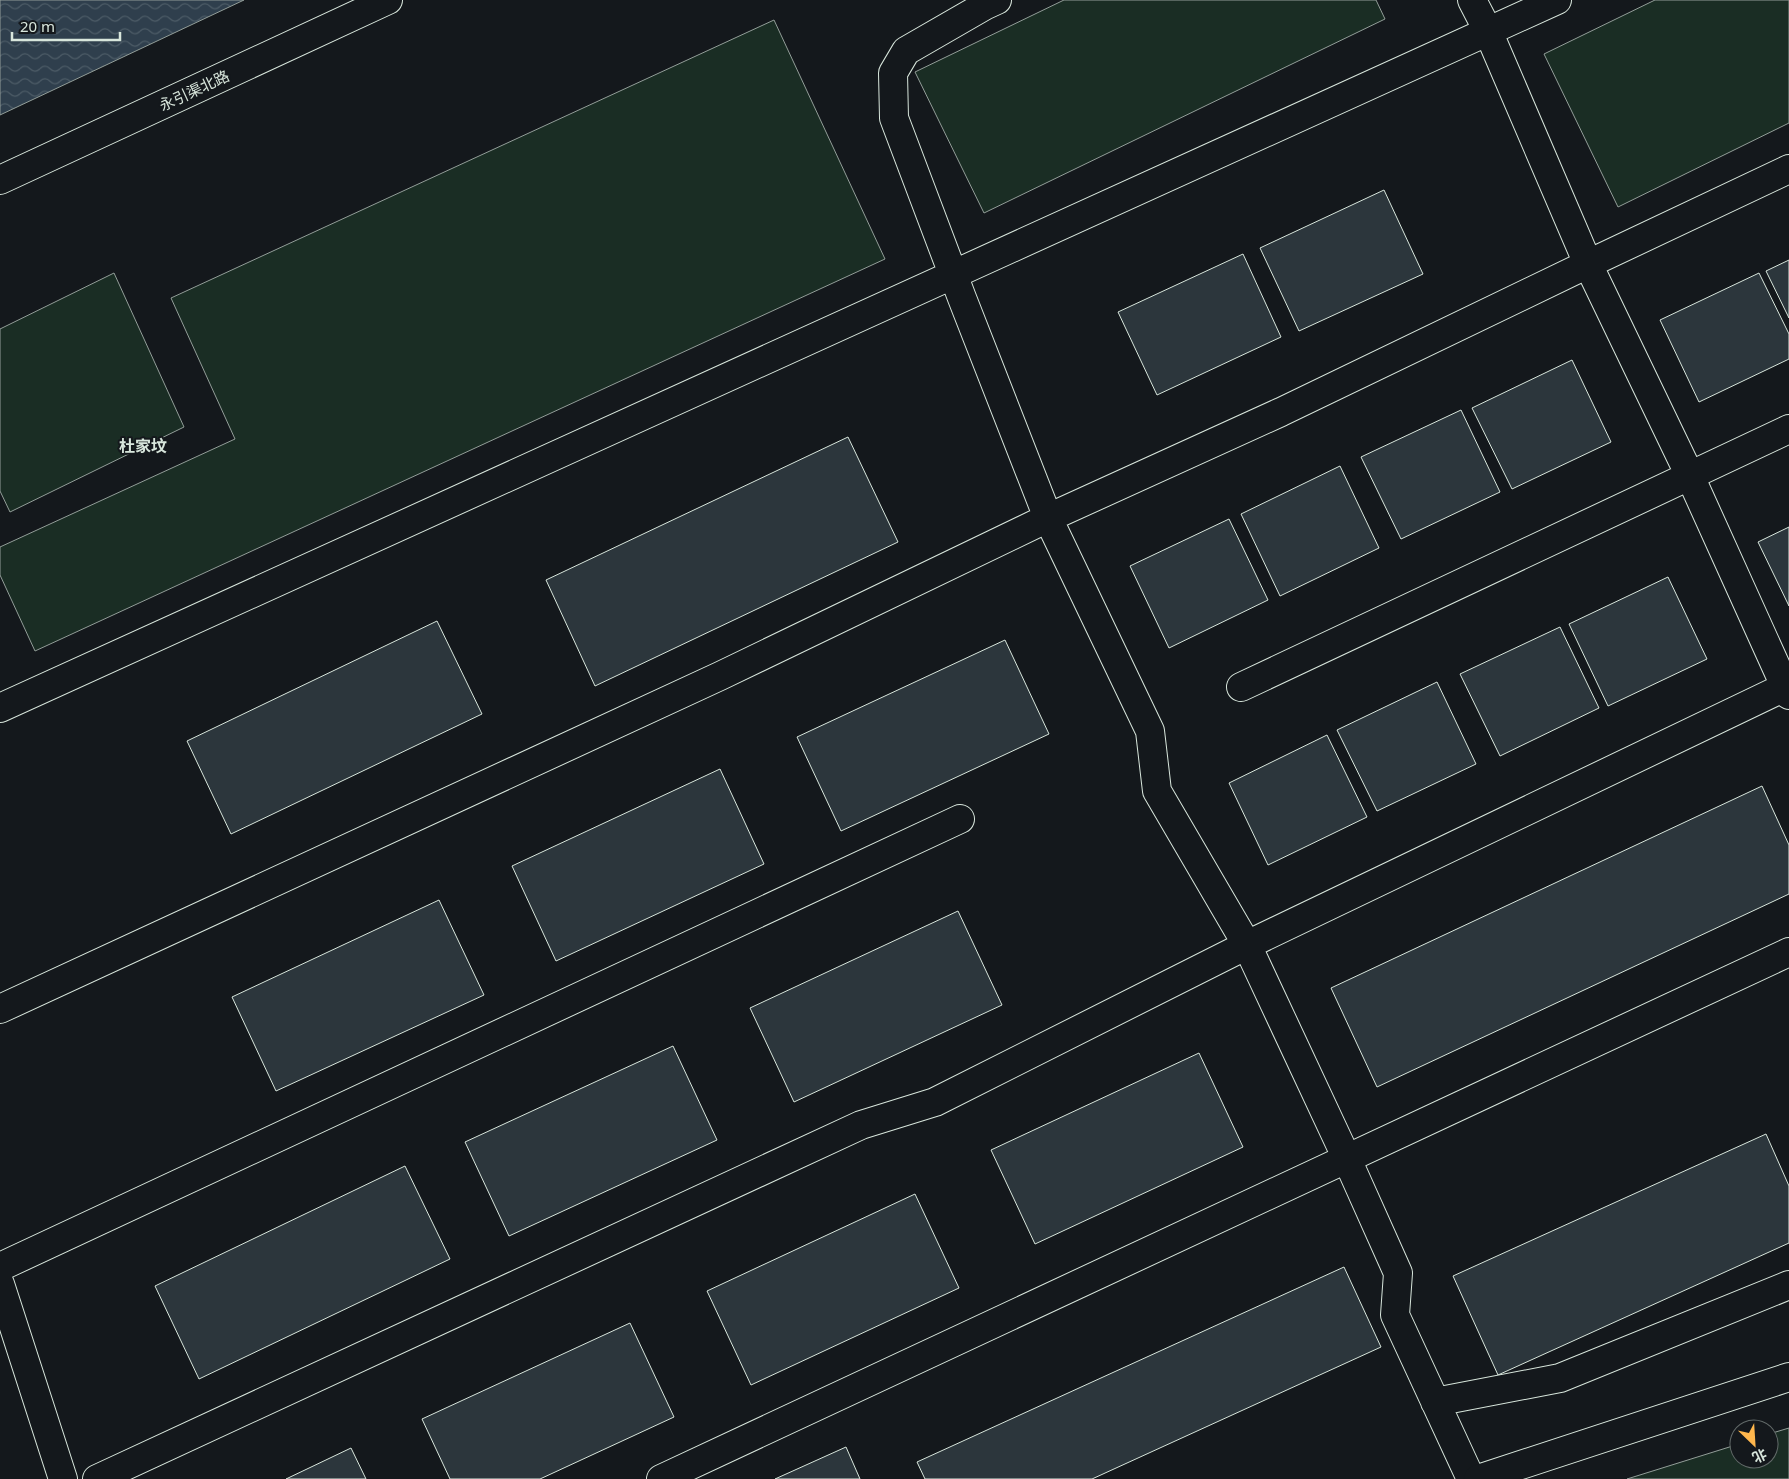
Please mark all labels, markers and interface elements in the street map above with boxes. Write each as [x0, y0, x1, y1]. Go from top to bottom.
scale bar [12, 10, 120, 42]
text: 20 m [20, 16, 55, 36]
street label: 永引渠北路 [156, 65, 232, 115]
district label: 杜家坟 [119, 435, 167, 457]
north arrow [1729, 1419, 1779, 1469]
text: 北 [1749, 1445, 1770, 1468]

